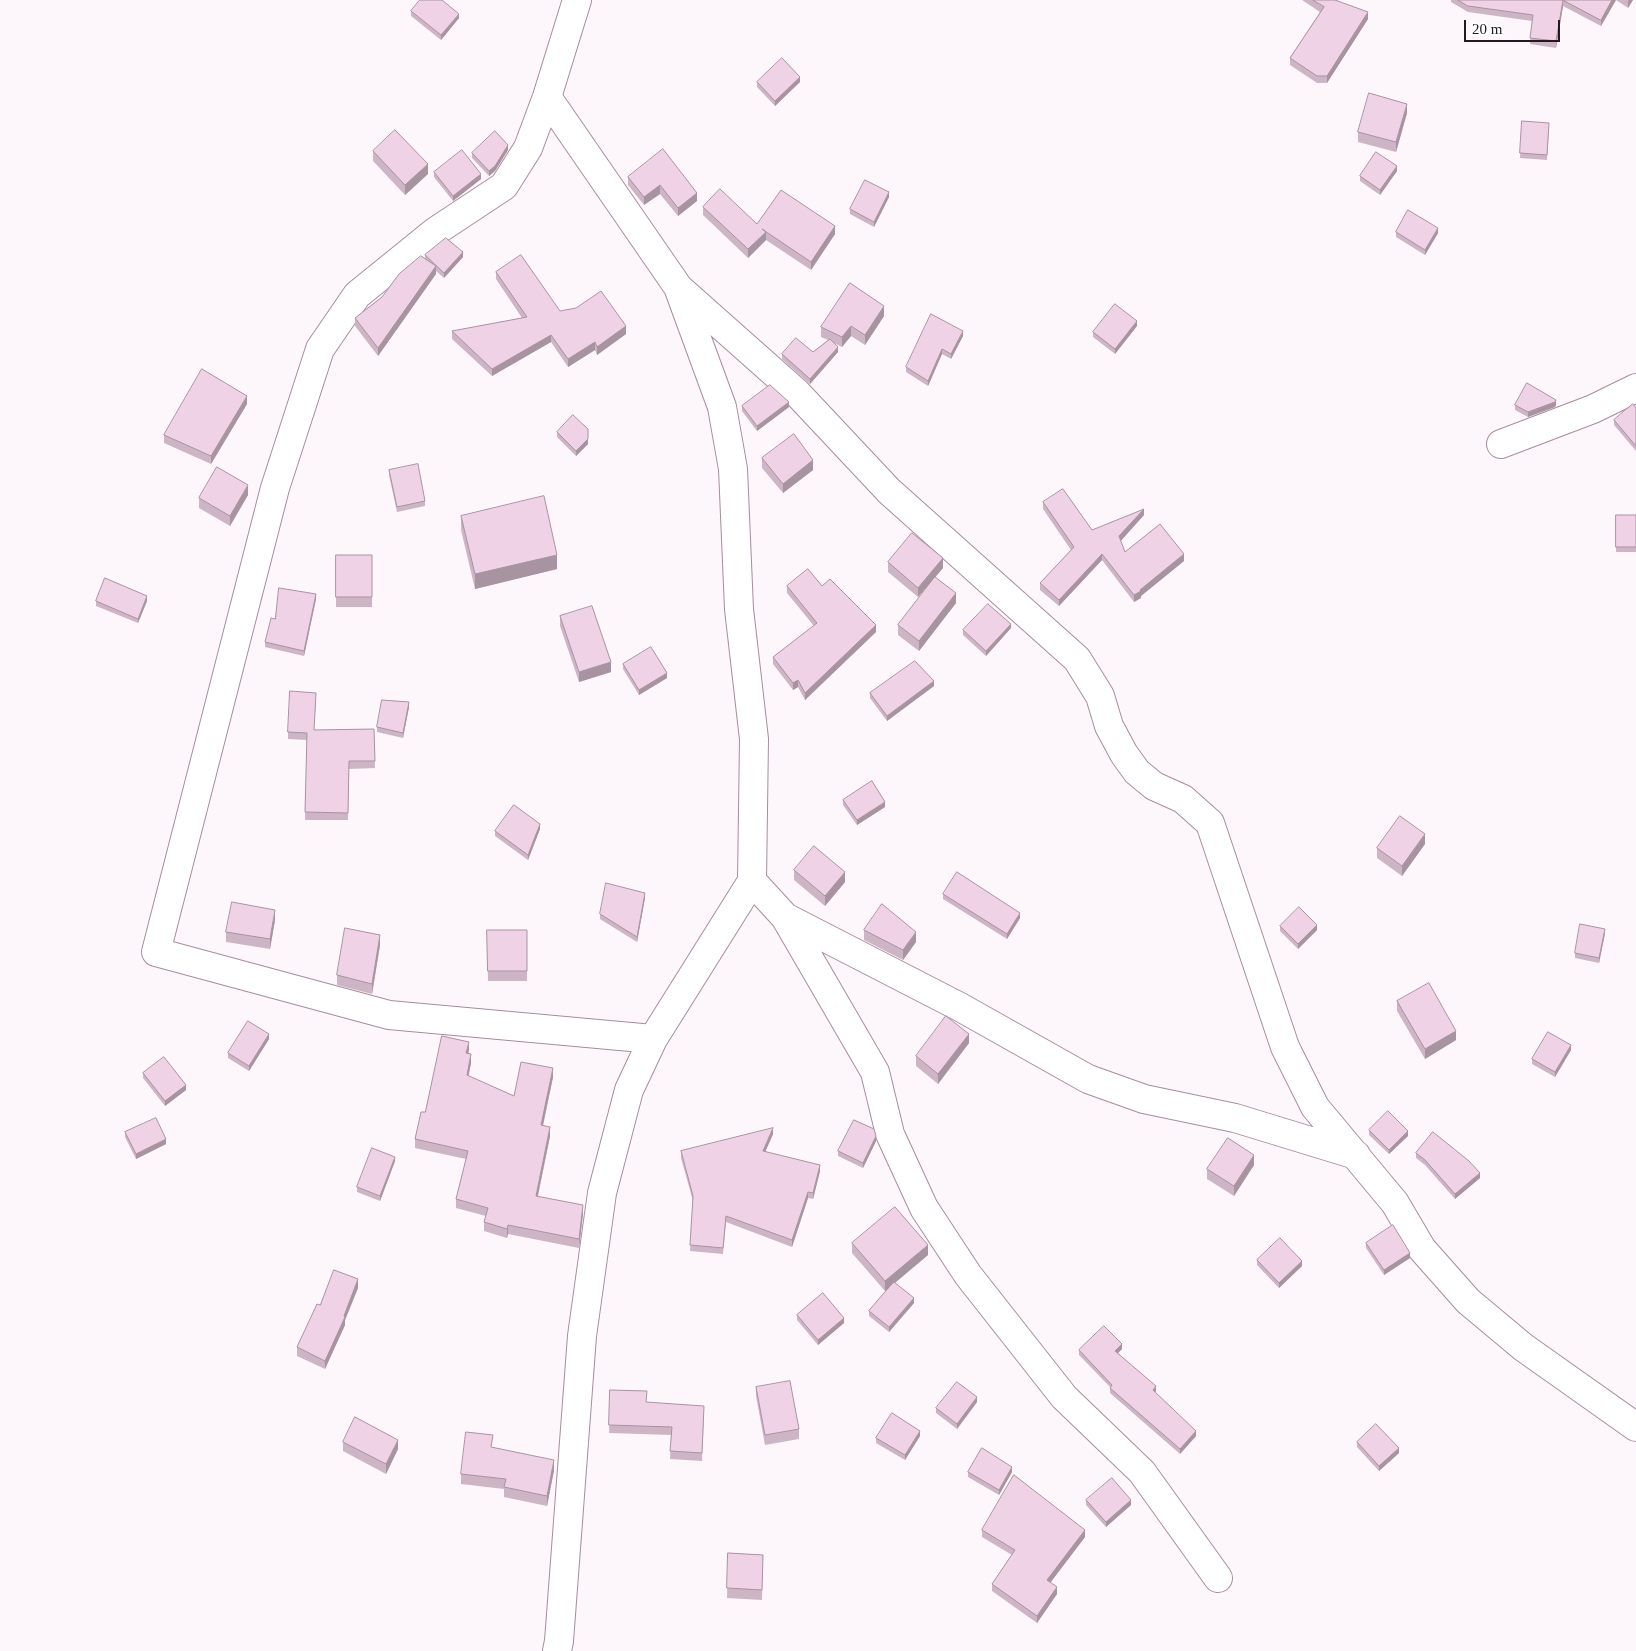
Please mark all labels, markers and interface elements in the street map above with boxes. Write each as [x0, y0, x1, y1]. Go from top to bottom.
scale bar [1466, 10, 1562, 42]
text: 20 m [1472, 21, 1502, 37]

